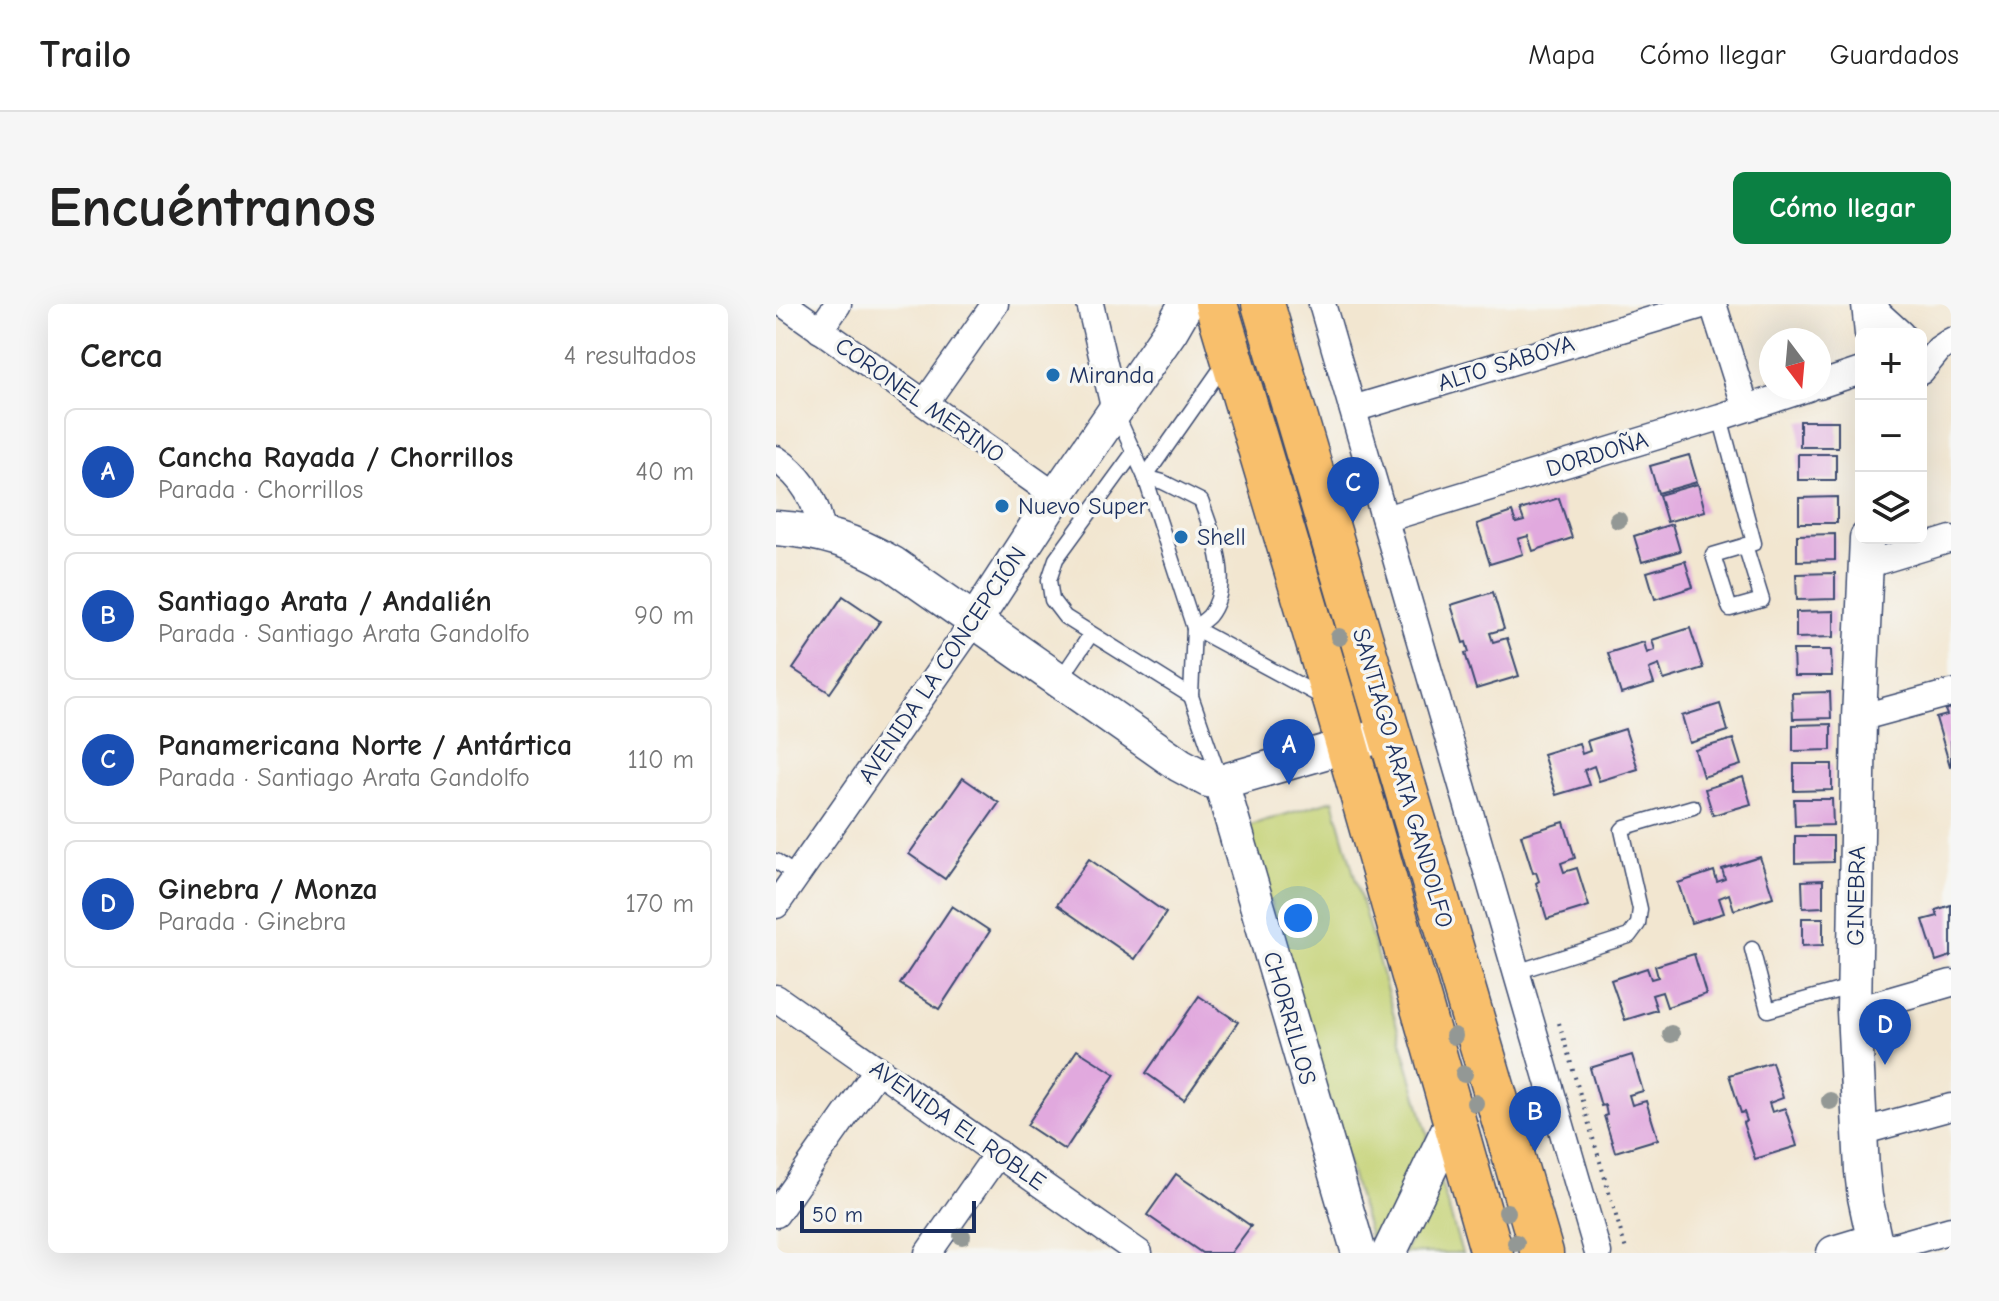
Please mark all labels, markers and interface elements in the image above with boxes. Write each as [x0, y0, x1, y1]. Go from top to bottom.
text: Trailo [40, 33, 131, 77]
text: Mapa [1528, 39, 1595, 71]
text: Cómo llegar [1639, 39, 1786, 71]
text: Guardados [1830, 39, 1959, 71]
button: Cómo llegar [1733, 172, 1951, 244]
text: Encuéntranos [48, 176, 376, 240]
north arrow [1759, 328, 1831, 400]
map controls [1855, 328, 1927, 544]
button: + [1855, 328, 1927, 400]
street label: ALTO SABOYA [1434, 329, 1578, 397]
street label: CORONEL MERINO [830, 331, 1010, 469]
text: Cerca [80, 336, 163, 376]
text: 4 resultados [564, 341, 696, 371]
place label: Miranda [1069, 361, 1154, 389]
marker: Miranda [1044, 366, 1062, 384]
button: − [1855, 400, 1927, 472]
street label: DORDOÑA [1543, 425, 1651, 483]
text: Cancha Rayada / Chorrillos [158, 440, 513, 475]
text: A [101, 457, 115, 487]
text: 40 m [635, 457, 694, 487]
pin: C [1327, 457, 1379, 523]
button: layers [1855, 472, 1927, 544]
text: Parada · Chorrillos [158, 475, 363, 505]
place label: Nuevo Super [1018, 492, 1149, 520]
marker: Nuevo Super [993, 497, 1011, 515]
place label: Shell [1197, 523, 1246, 551]
marker: Shell [1172, 528, 1190, 546]
street label: AVENIDA LA CONCEPCIÓN [852, 541, 1032, 789]
text: Santiago Arata / Andalién [158, 584, 492, 619]
text: B [100, 601, 116, 631]
text: 90 m [634, 601, 694, 631]
text: Parada · Santiago Arata Gandolfo [158, 619, 530, 649]
street label: SANTIAGO ARATA GANDOLFO [1347, 625, 1459, 931]
pin: A [1263, 719, 1315, 785]
text: Panamericana Norte / Antártica [158, 728, 572, 763]
text: C [100, 745, 116, 775]
text: 110 m [627, 745, 694, 775]
text: Parada · Santiago Arata Gandolfo [158, 763, 530, 793]
street label: GINEBRA [1841, 846, 1871, 946]
text: Ginebra / Monza [158, 872, 378, 907]
text: D [100, 889, 116, 919]
text: 170 m [625, 889, 694, 919]
your location [1278, 898, 1318, 938]
text: Parada · Ginebra [158, 907, 346, 937]
street label: CHORRILLOS [1258, 948, 1322, 1088]
pin: D [1859, 999, 1911, 1065]
street label: AVENIDA EL ROBLE [865, 1054, 1051, 1196]
pin: B [1509, 1086, 1561, 1152]
scale bar [800, 1197, 976, 1233]
text: 50 m [812, 1202, 863, 1228]

